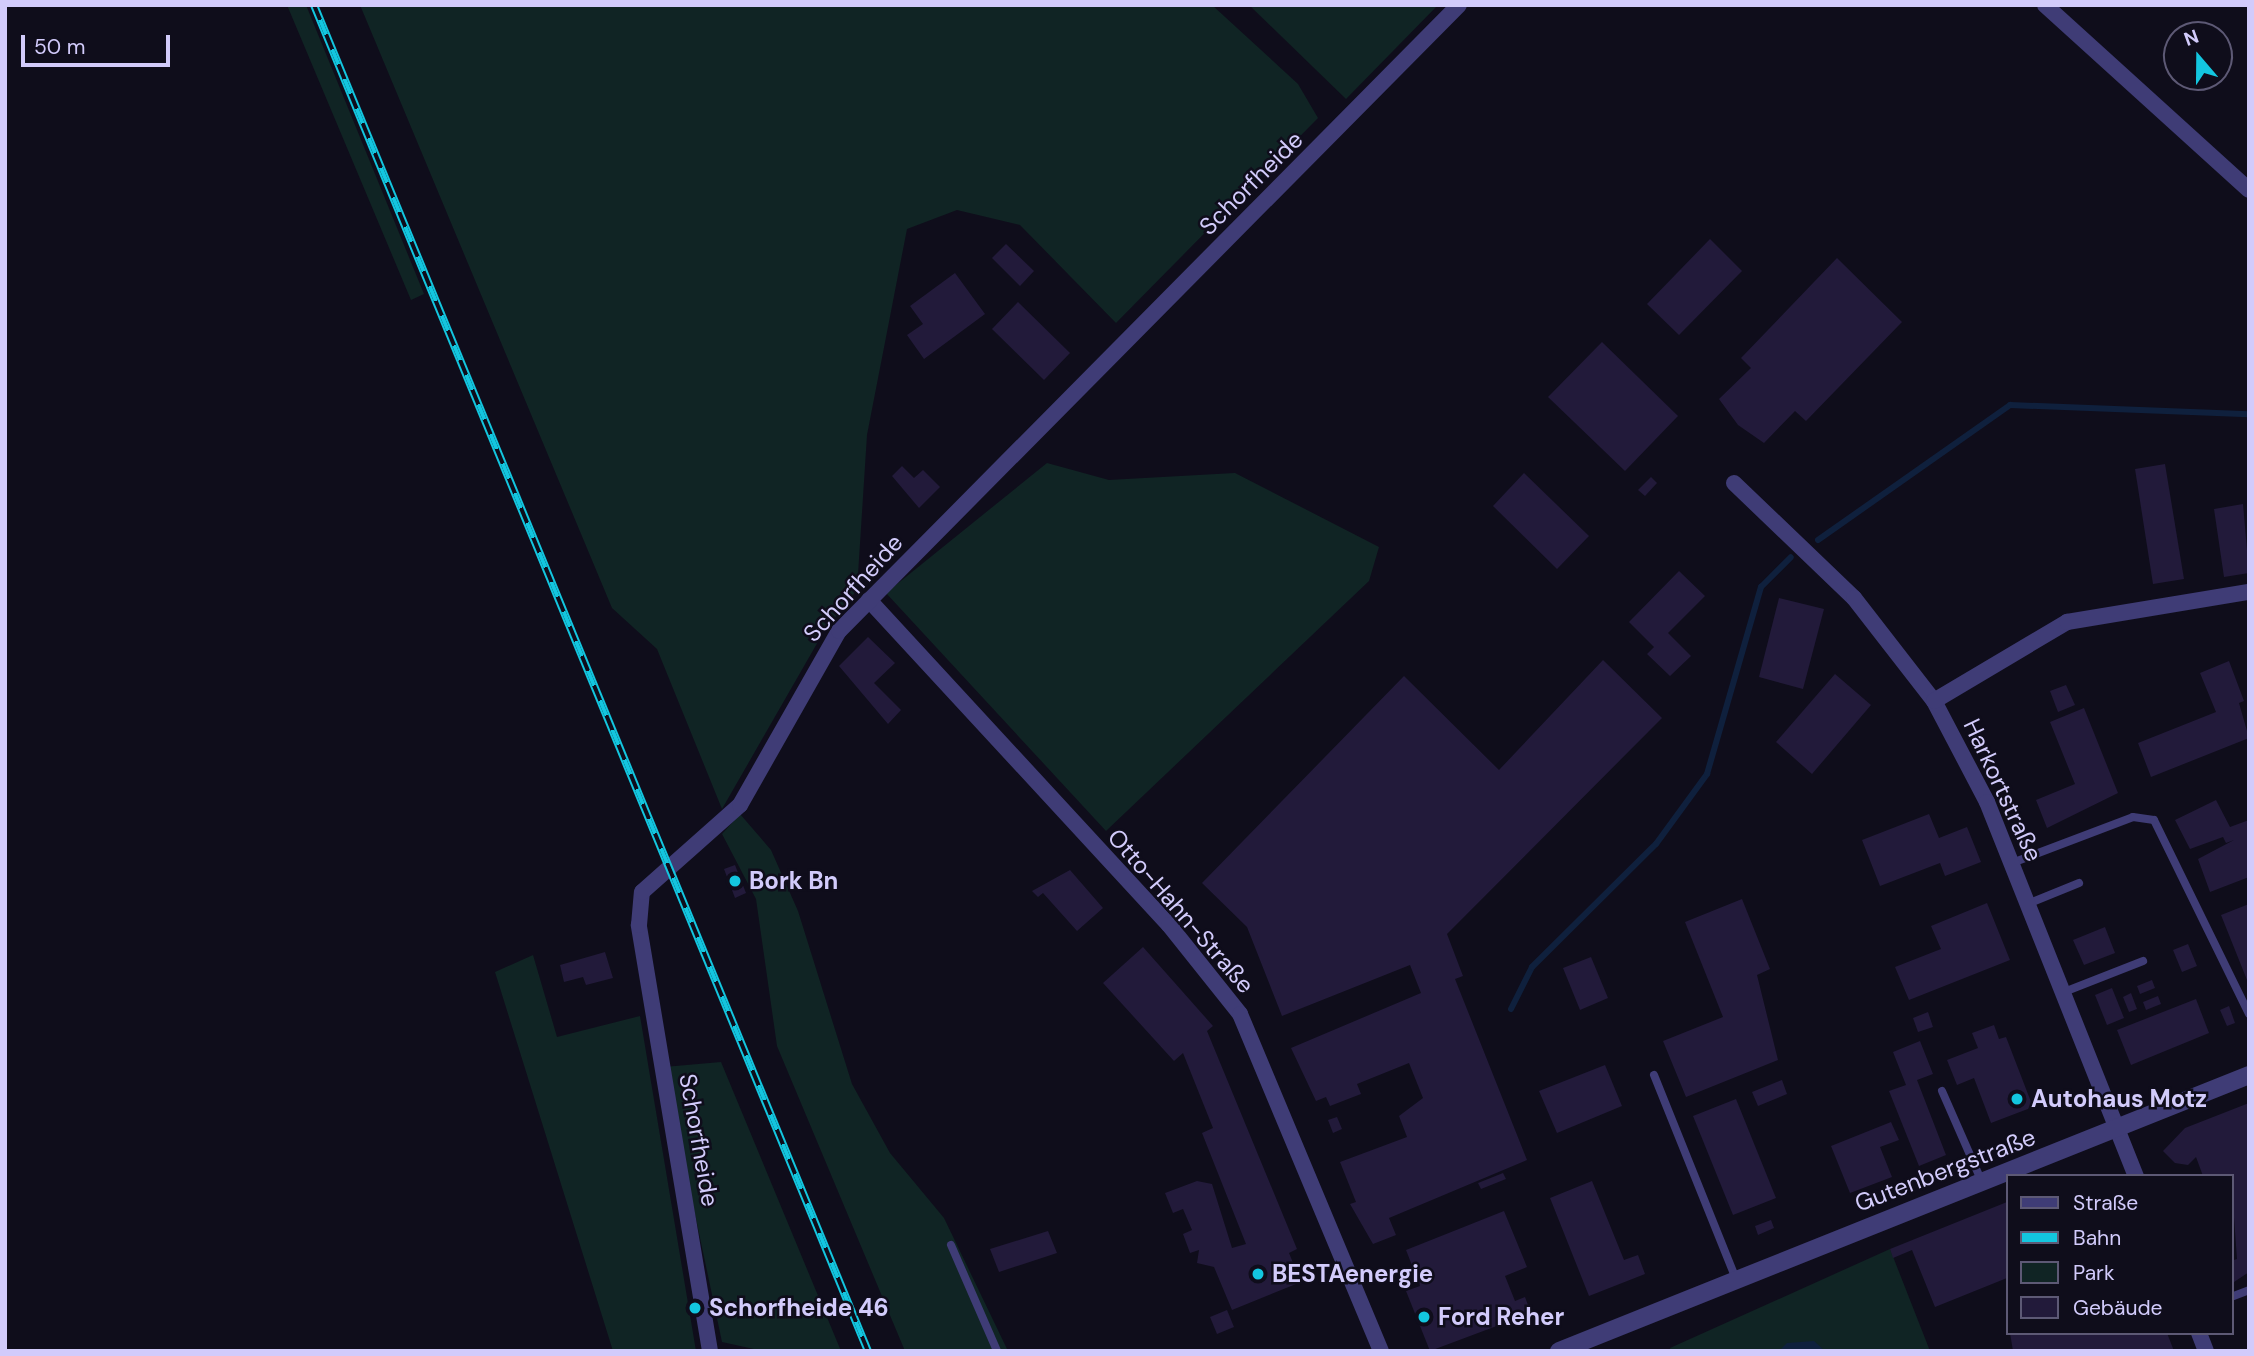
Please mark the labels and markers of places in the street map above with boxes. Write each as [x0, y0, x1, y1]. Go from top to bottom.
place label: Bork Bn [749, 867, 838, 895]
marker: Bork Bn [727, 873, 743, 889]
place label: Autohaus Motz [2031, 1085, 2207, 1113]
marker: Autohaus Motz [2009, 1091, 2025, 1107]
place label: BESTAenergie [1272, 1260, 1433, 1288]
marker: BESTAenergie [1250, 1266, 1266, 1282]
place label: Schorfheide 46 [709, 1294, 889, 1322]
marker: Schorfheide 46 [687, 1300, 703, 1316]
place label: Ford Reher [1438, 1303, 1564, 1331]
marker: Ford Reher [1416, 1309, 1432, 1325]

